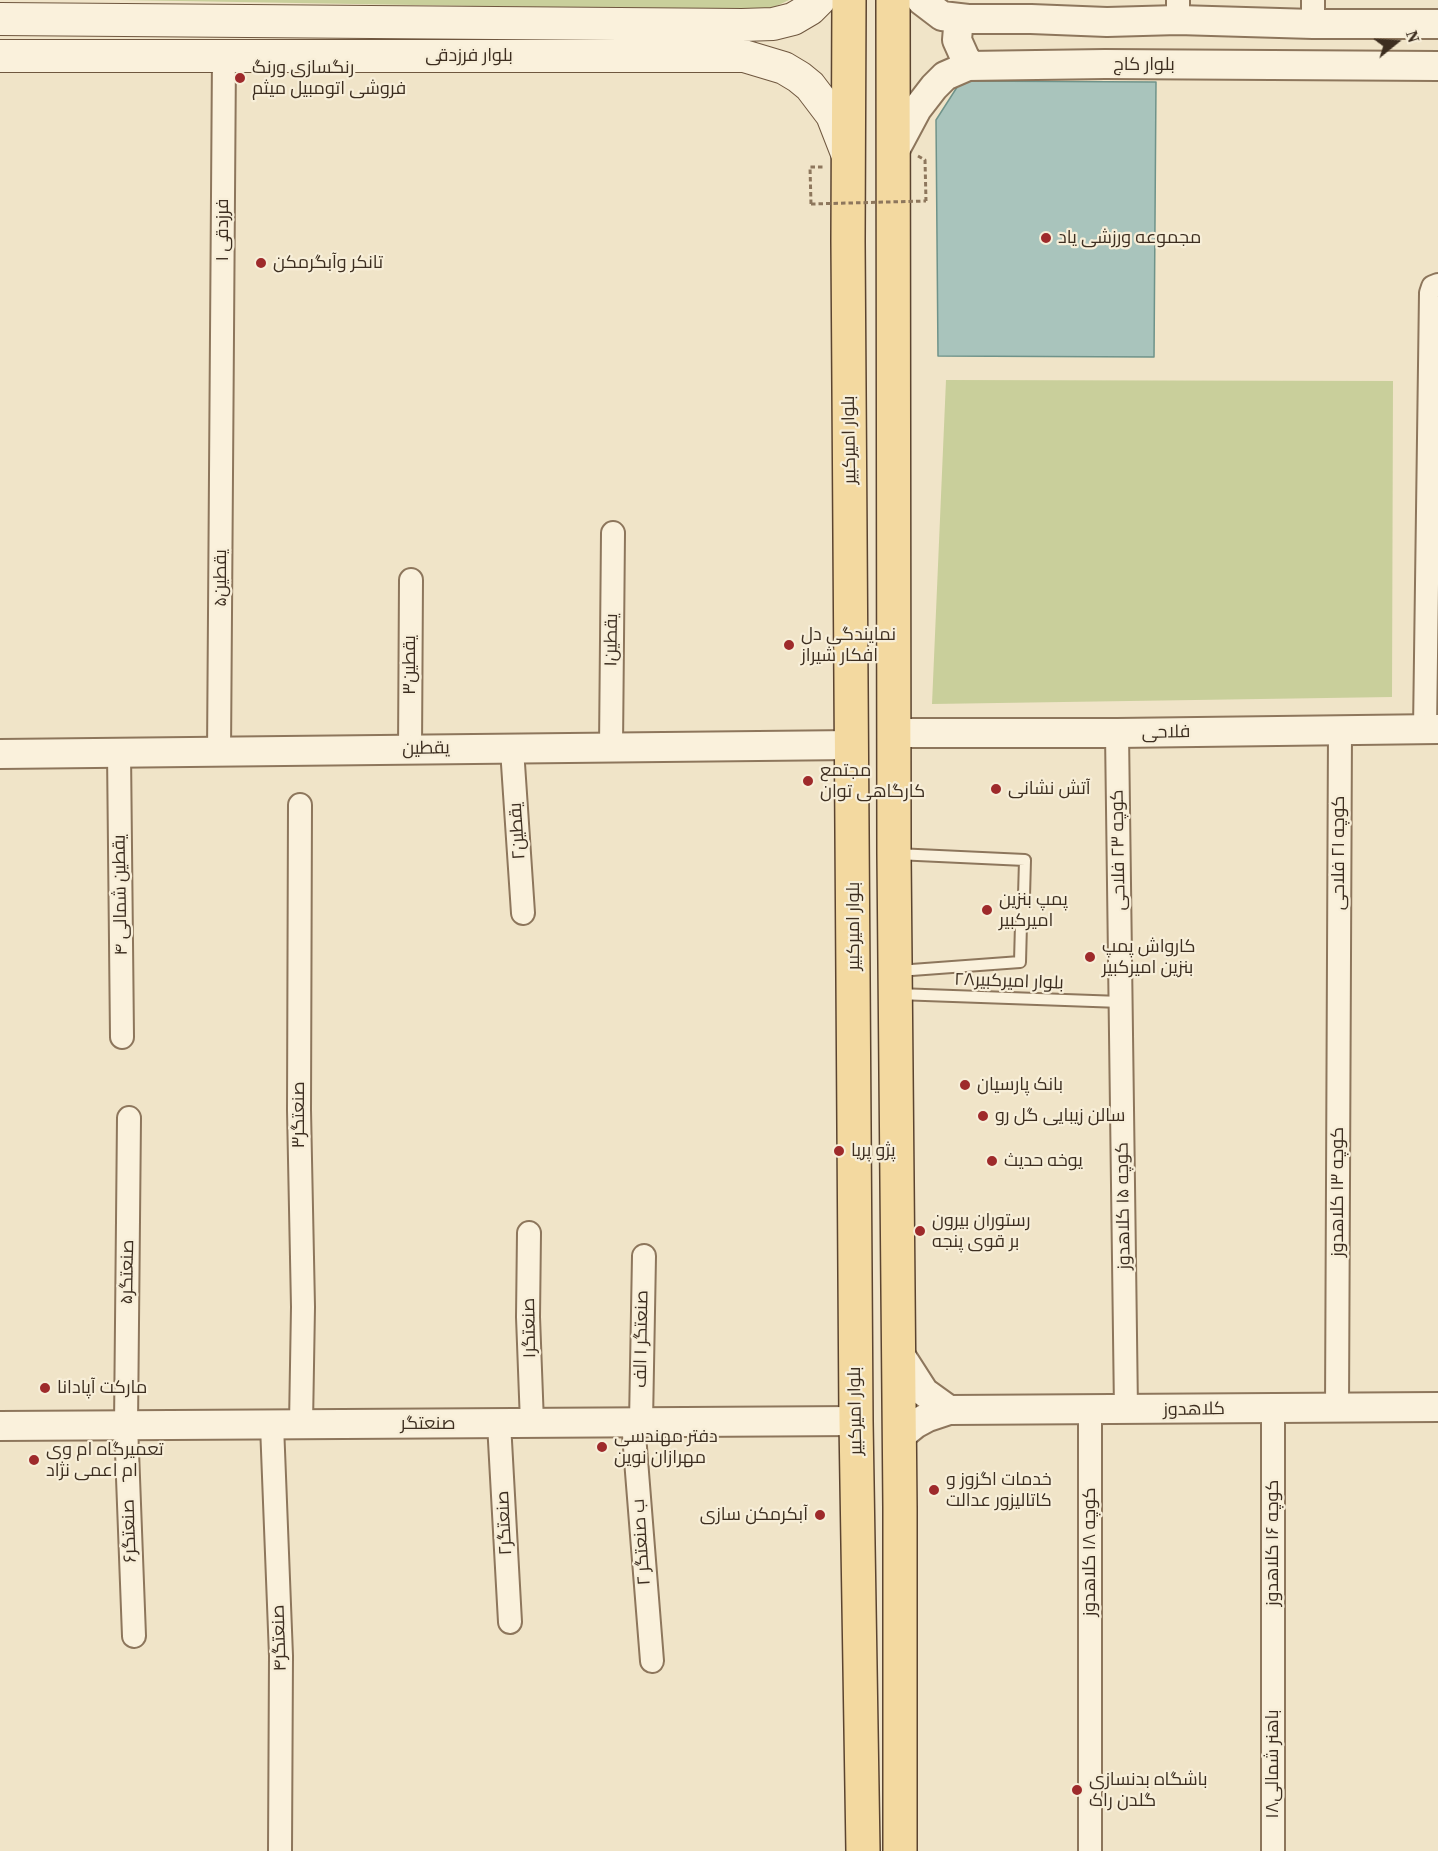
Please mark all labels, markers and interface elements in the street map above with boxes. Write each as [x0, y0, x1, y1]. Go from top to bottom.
north arrow [1366, 12, 1426, 72]
text: N [1401, 27, 1425, 45]
street label: بلوار فرزدقی [425, 45, 513, 67]
street label: بلوار کاج [1113, 54, 1175, 76]
place label: رنگسازی ورنگ فروشی اتومبیل میثم [252, 57, 406, 100]
marker: رنگسازی ورنگ فروشی اتومبیل میثم [233, 71, 247, 85]
street label: فرزدقی ۱ [212, 199, 234, 261]
place label: مجموعه ورزشی یاد [1058, 227, 1201, 249]
marker: مجموعه ورزشی یاد [1039, 231, 1053, 245]
place label: تانکر وآبگرمکن [273, 252, 383, 274]
marker: تانکر وآبگرمکن [254, 256, 268, 270]
street label: بلوار امیرکبیر [838, 395, 862, 485]
street label: یقطین۵ [210, 549, 232, 607]
street label: یقطین۱ [601, 613, 623, 667]
place label: نمایندگی دل افکار شیراز [801, 624, 896, 666]
street label: یقطین۳ [399, 635, 421, 695]
marker: نمایندگی دل افکار شیراز [782, 638, 796, 652]
street label: فلاحی [1141, 722, 1191, 744]
street label: یقطین [402, 738, 450, 760]
place label: مجتمع کارگاهی توان [820, 760, 925, 802]
marker: مجتمع کارگاهی توان [801, 774, 815, 788]
place label: آتش نشانی [1008, 778, 1091, 800]
marker: آتش نشانی [989, 782, 1003, 796]
street label: کوچه ۲۳ فلاحی [1107, 789, 1131, 911]
street label: کوچه ۲۱ فلاحی [1328, 796, 1350, 910]
street label: یقطین۲ [505, 802, 531, 860]
street label: یقطین شمالی ۴ [109, 834, 133, 956]
street label: بلوار امیرکبیر [843, 882, 865, 970]
place label: پمپ بنزین امیرکبیر [999, 889, 1068, 932]
marker: پمپ بنزین امیرکبیر [980, 903, 994, 917]
place label: کارواش پمپ بنزین امیرکبیر [1102, 936, 1196, 978]
marker: کارواش پمپ بنزین امیرکبیر [1083, 950, 1097, 964]
street label: ۲۸بلوار امیرکبیر [954, 969, 1064, 995]
place label: بانک پارسیان [977, 1074, 1063, 1096]
marker: بانک پارسیان [958, 1078, 972, 1092]
street label: صنعتگر۳ [288, 1081, 310, 1149]
place label: سالن زیبایی گل رو [995, 1105, 1125, 1127]
marker: سالن زیبایی گل رو [976, 1109, 990, 1123]
street label: کوچه ۱۳ کلاهدوز [1327, 1127, 1349, 1257]
place label: پژو پریا [851, 1140, 896, 1162]
street label: کوچه ۱۵ کلاهدوز [1112, 1142, 1136, 1270]
marker: پژو پریا [832, 1144, 846, 1158]
place label: یوخه حدیث [1004, 1150, 1083, 1172]
marker: یوخه حدیث [985, 1154, 999, 1168]
place label: رستوران بیرون بر قوی پنجه [932, 1210, 1030, 1252]
marker: رستوران بیرون بر قوی پنجه [913, 1224, 927, 1238]
street label: صنعتگر۵ [117, 1239, 139, 1305]
street label: صنعتگر ۱ الف [630, 1290, 654, 1388]
street label: صنعتگر۱ [519, 1298, 541, 1358]
street label: بلوار امیرکبیر [844, 1366, 868, 1456]
place label: مارکت آپادانا [57, 1377, 147, 1399]
marker: مارکت آپادانا [38, 1381, 52, 1395]
street label: کلاهدوز [1163, 1399, 1225, 1421]
street label: صنعتگر [401, 1413, 455, 1435]
place label: دفتر مهندسی مهرازان نوین [614, 1426, 718, 1468]
place label: تعمیرگاه ام وی ام اعمی نژاد [46, 1439, 164, 1482]
marker: دفتر مهندسی مهرازان نوین [595, 1440, 609, 1454]
marker: تعمیرگاه ام وی ام اعمی نژاد [27, 1453, 41, 1467]
place label: خدمات اگزوز و کاتالیزور عدالت [946, 1469, 1052, 1512]
street label: کوچه ۱۶ کلاهدوز [1262, 1480, 1284, 1606]
marker: خدمات اگزوز و کاتالیزور عدالت [927, 1483, 941, 1497]
street label: کوچه ۱۸ کلاهدوز [1079, 1487, 1101, 1617]
street label: صنعتگر۲ [493, 1490, 517, 1556]
street label: ۲ ب صنعتگر [628, 1498, 656, 1586]
street label: صنعتگر۶ [118, 1499, 142, 1563]
place label: آبکرمکن سازی [700, 1504, 808, 1526]
marker: آبکرمکن سازی [813, 1508, 827, 1522]
street label: صنعتگر۴ [268, 1604, 292, 1672]
street label: باهنر شمالی۱۸ [1262, 1709, 1284, 1819]
place label: باشگاه بدنسازی گلدن راک [1089, 1769, 1208, 1812]
marker: باشگاه بدنسازی گلدن راک [1070, 1783, 1084, 1797]

